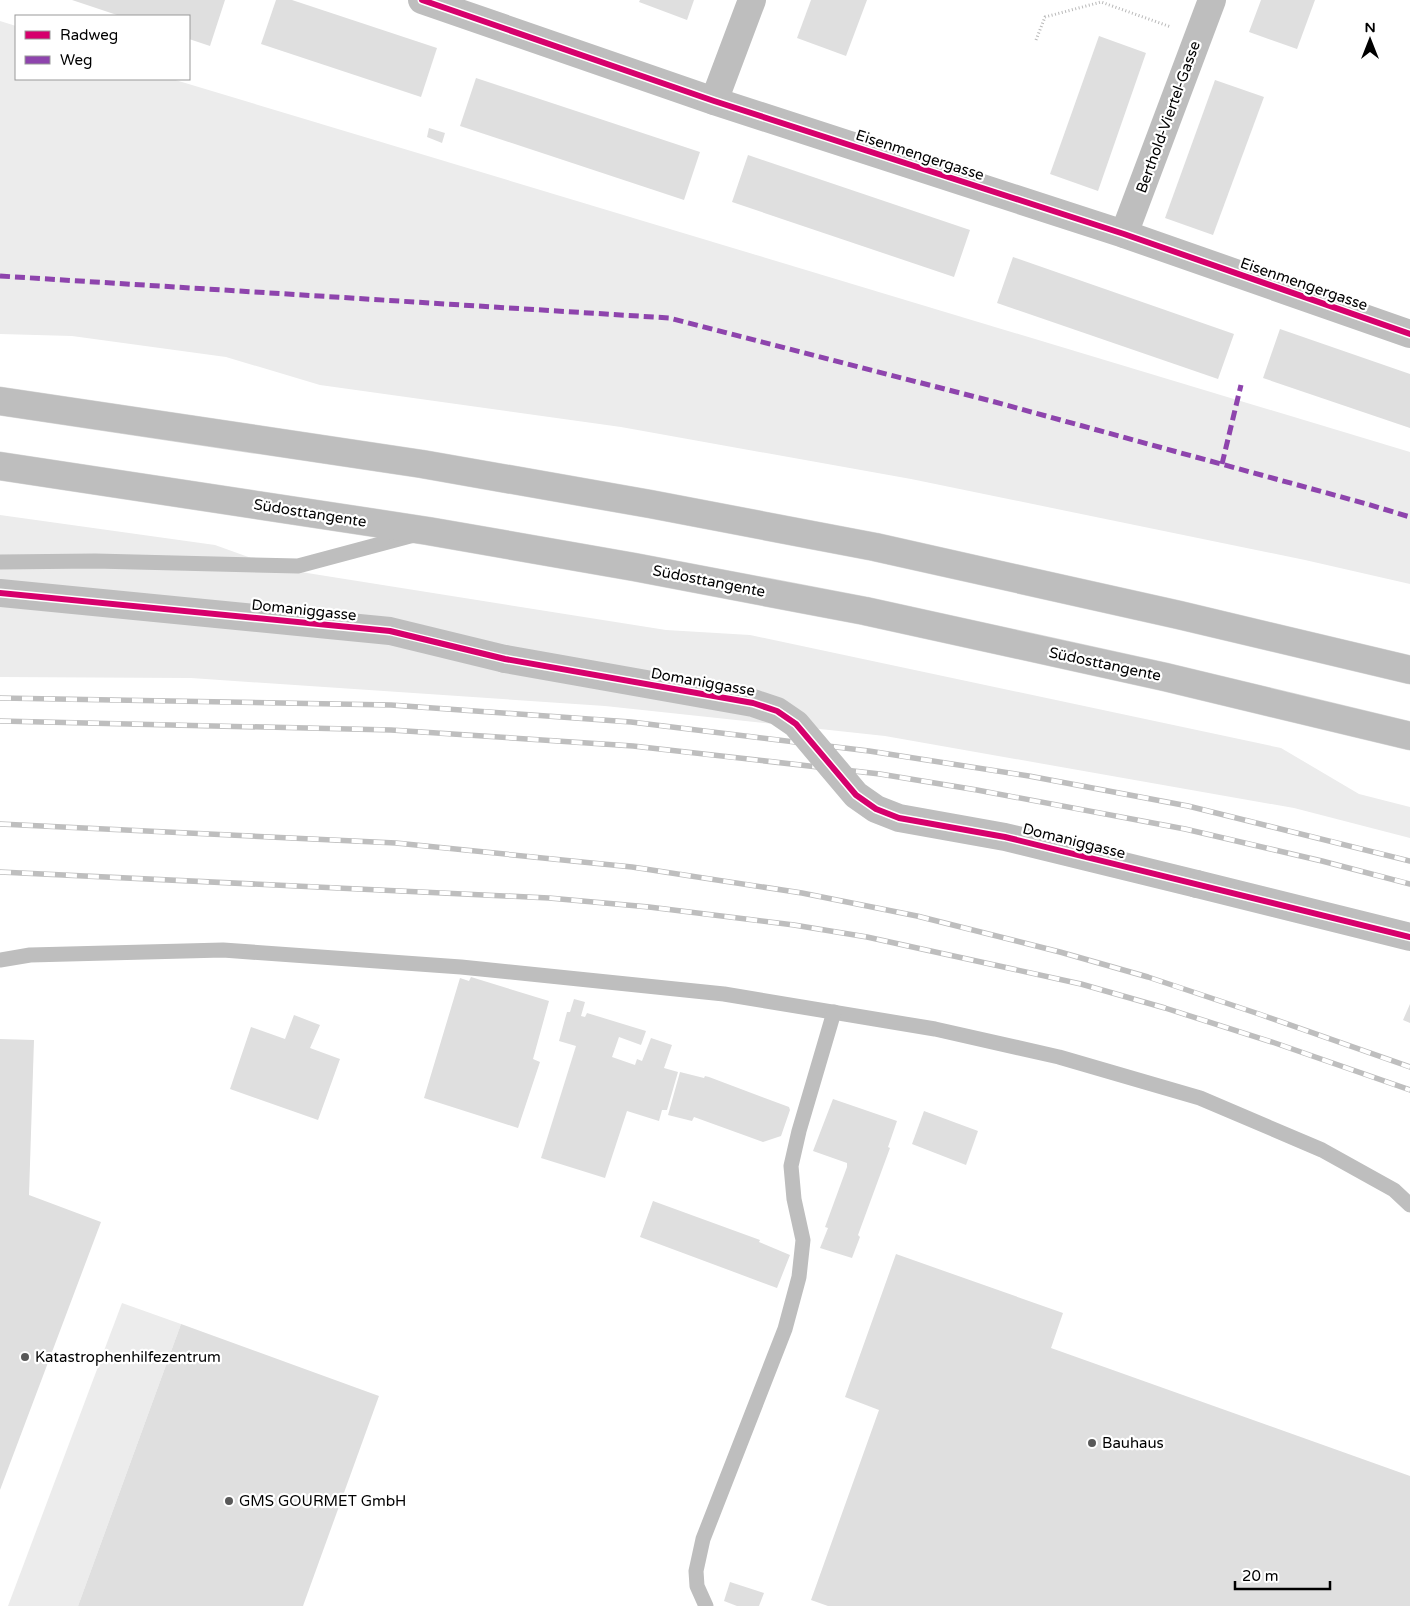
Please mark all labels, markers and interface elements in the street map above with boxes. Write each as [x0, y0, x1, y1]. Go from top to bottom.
legend [15, 15, 190, 80]
north arrow [1345, 15, 1395, 65]
text: N [1364, 19, 1376, 36]
text: Radweg [60, 26, 118, 44]
street label: Berthold-Viertel-Gasse [1132, 39, 1204, 195]
text: Weg [60, 51, 92, 69]
street label: Eisenmengergasse [854, 126, 986, 184]
street label: Eisenmengergasse [1238, 254, 1370, 314]
street label: Südosttangente [252, 495, 368, 531]
street label: Südosttangente [651, 561, 767, 601]
street label: Domaniggasse [251, 596, 357, 624]
street label: Südosttangente [1047, 643, 1163, 685]
street label: Domaniggasse [650, 664, 756, 700]
street label: Domaniggasse [1021, 820, 1127, 862]
place label: Katastrophenhilfezentrum [35, 1348, 221, 1366]
marker: Katastrophenhilfezentrum [19, 1351, 31, 1363]
place label: Bauhaus [1102, 1434, 1164, 1452]
marker: Bauhaus [1086, 1437, 1098, 1449]
place label: GMS GOURMET GmbH [239, 1492, 406, 1510]
marker: GMS GOURMET GmbH [223, 1495, 235, 1507]
scale bar [1235, 1558, 1330, 1590]
text: 20 m [1242, 1567, 1279, 1585]

